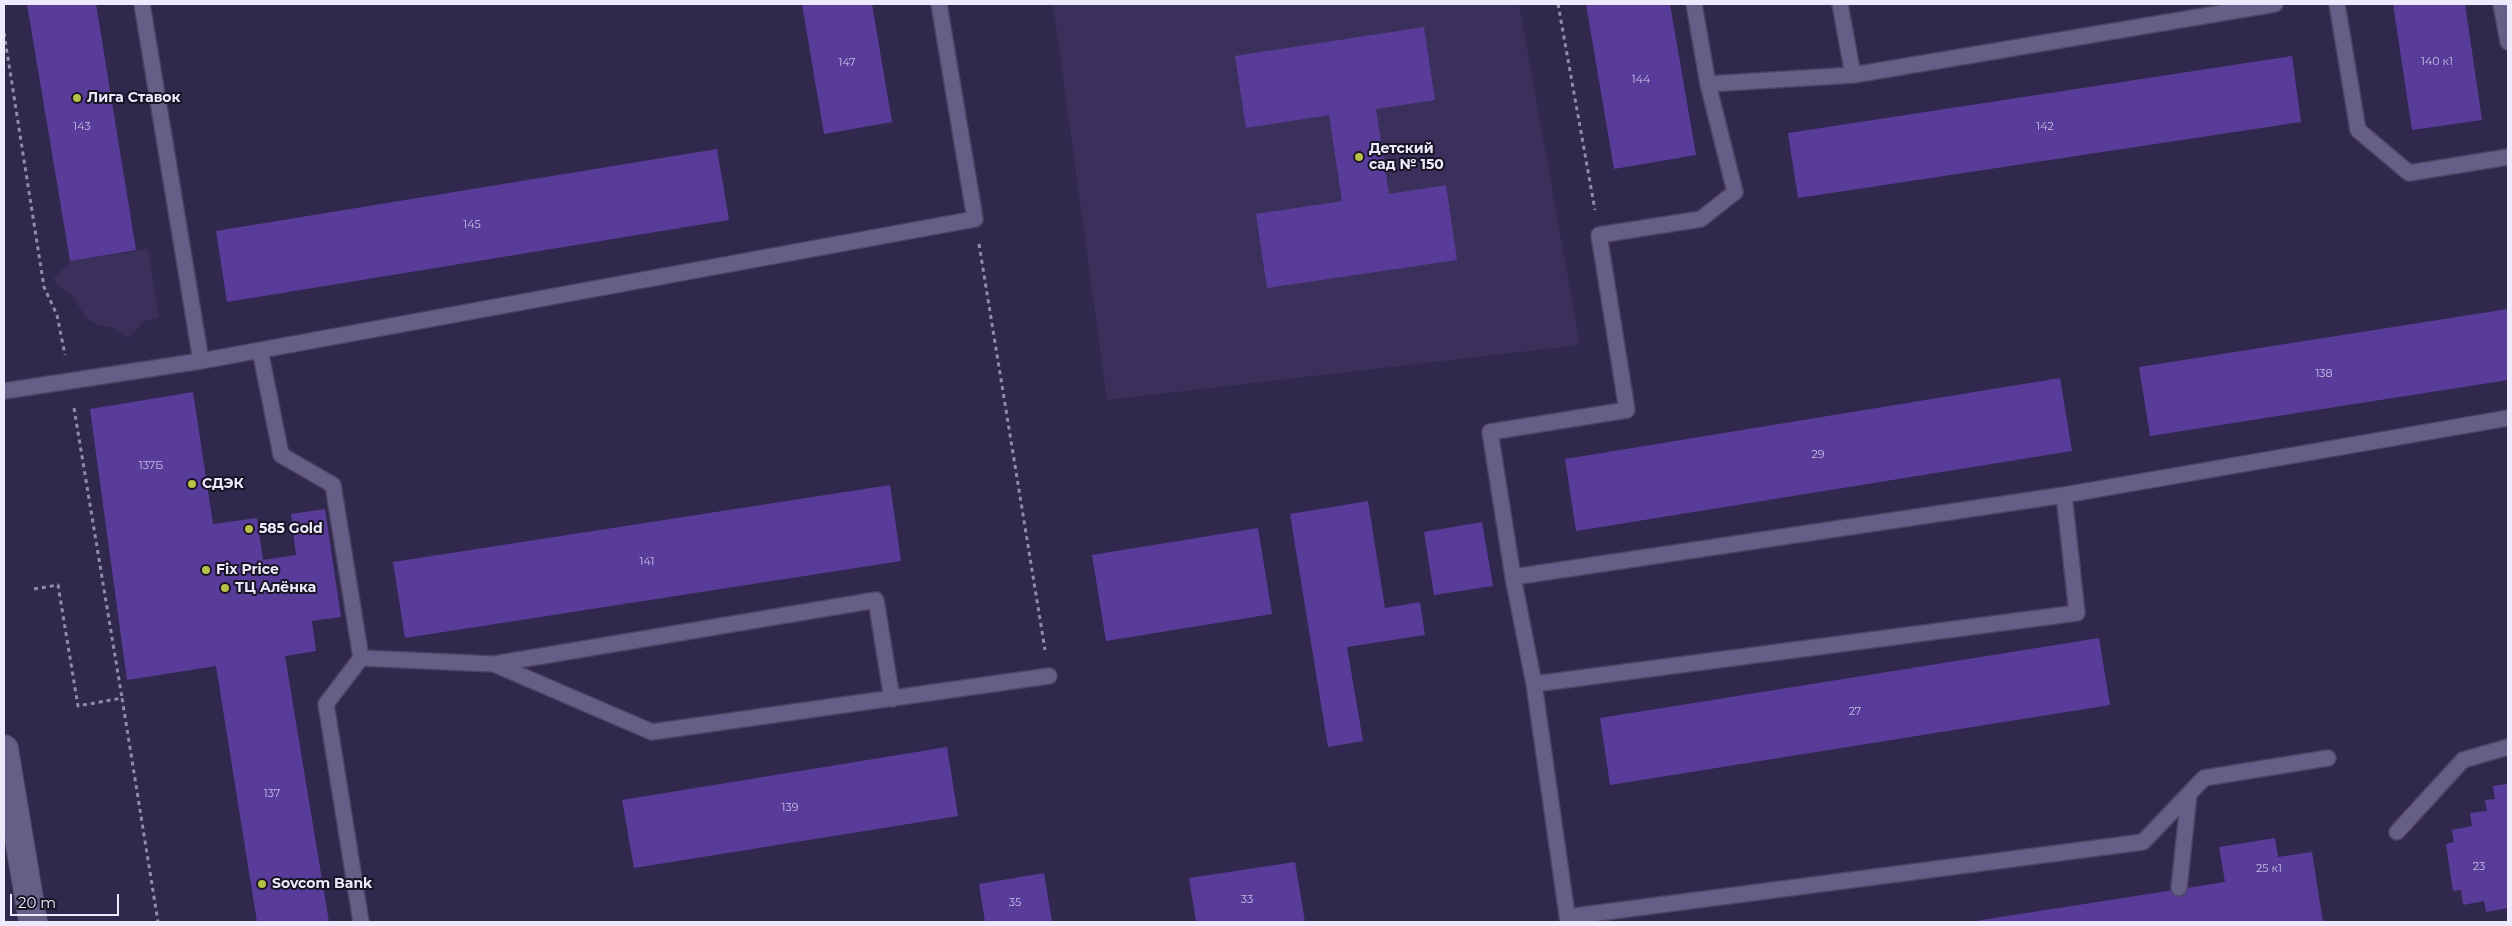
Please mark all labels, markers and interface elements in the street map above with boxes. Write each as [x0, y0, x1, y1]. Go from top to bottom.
house number: 140 к1 [2421, 55, 2453, 69]
house number: 147 [838, 56, 856, 70]
house number: 144 [1632, 73, 1650, 87]
place label: Лига Ставок [87, 90, 180, 106]
marker: Лига Ставок [71, 92, 83, 104]
house number: 143 [73, 120, 91, 134]
house number: 142 [2036, 120, 2054, 134]
place label: Детский сад № 150 [1369, 141, 1444, 174]
marker: Детский сад № 150 [1353, 151, 1365, 163]
house number: 145 [463, 218, 481, 232]
house number: 138 [2315, 367, 2333, 381]
house number: 29 [1812, 448, 1824, 462]
house number: 137Б [139, 459, 163, 473]
place label: СДЭК [202, 476, 244, 492]
marker: СДЭК [186, 478, 198, 490]
place label: 585 Gold [259, 521, 323, 537]
marker: 585 Gold [243, 523, 255, 535]
house number: 141 [640, 555, 654, 569]
place label: Fix Price [216, 562, 279, 578]
marker: Fix Price [200, 564, 212, 576]
place label: ТЦ Алёнка [235, 580, 316, 596]
marker: ТЦ Алёнка [219, 582, 231, 594]
house number: 27 [1849, 705, 1861, 719]
house number: 137 [264, 787, 280, 801]
house number: 139 [782, 801, 798, 815]
house number: 23 [2473, 860, 2485, 874]
house number: 25 к1 [2256, 862, 2282, 876]
place label: Sovcom Bank [272, 876, 372, 892]
marker: Sovcom Bank [256, 878, 268, 890]
scale bar [12, 884, 121, 916]
text: 20 m [18, 893, 56, 912]
house number: 33 [1241, 893, 1253, 907]
house number: 35 [1009, 896, 1021, 910]

